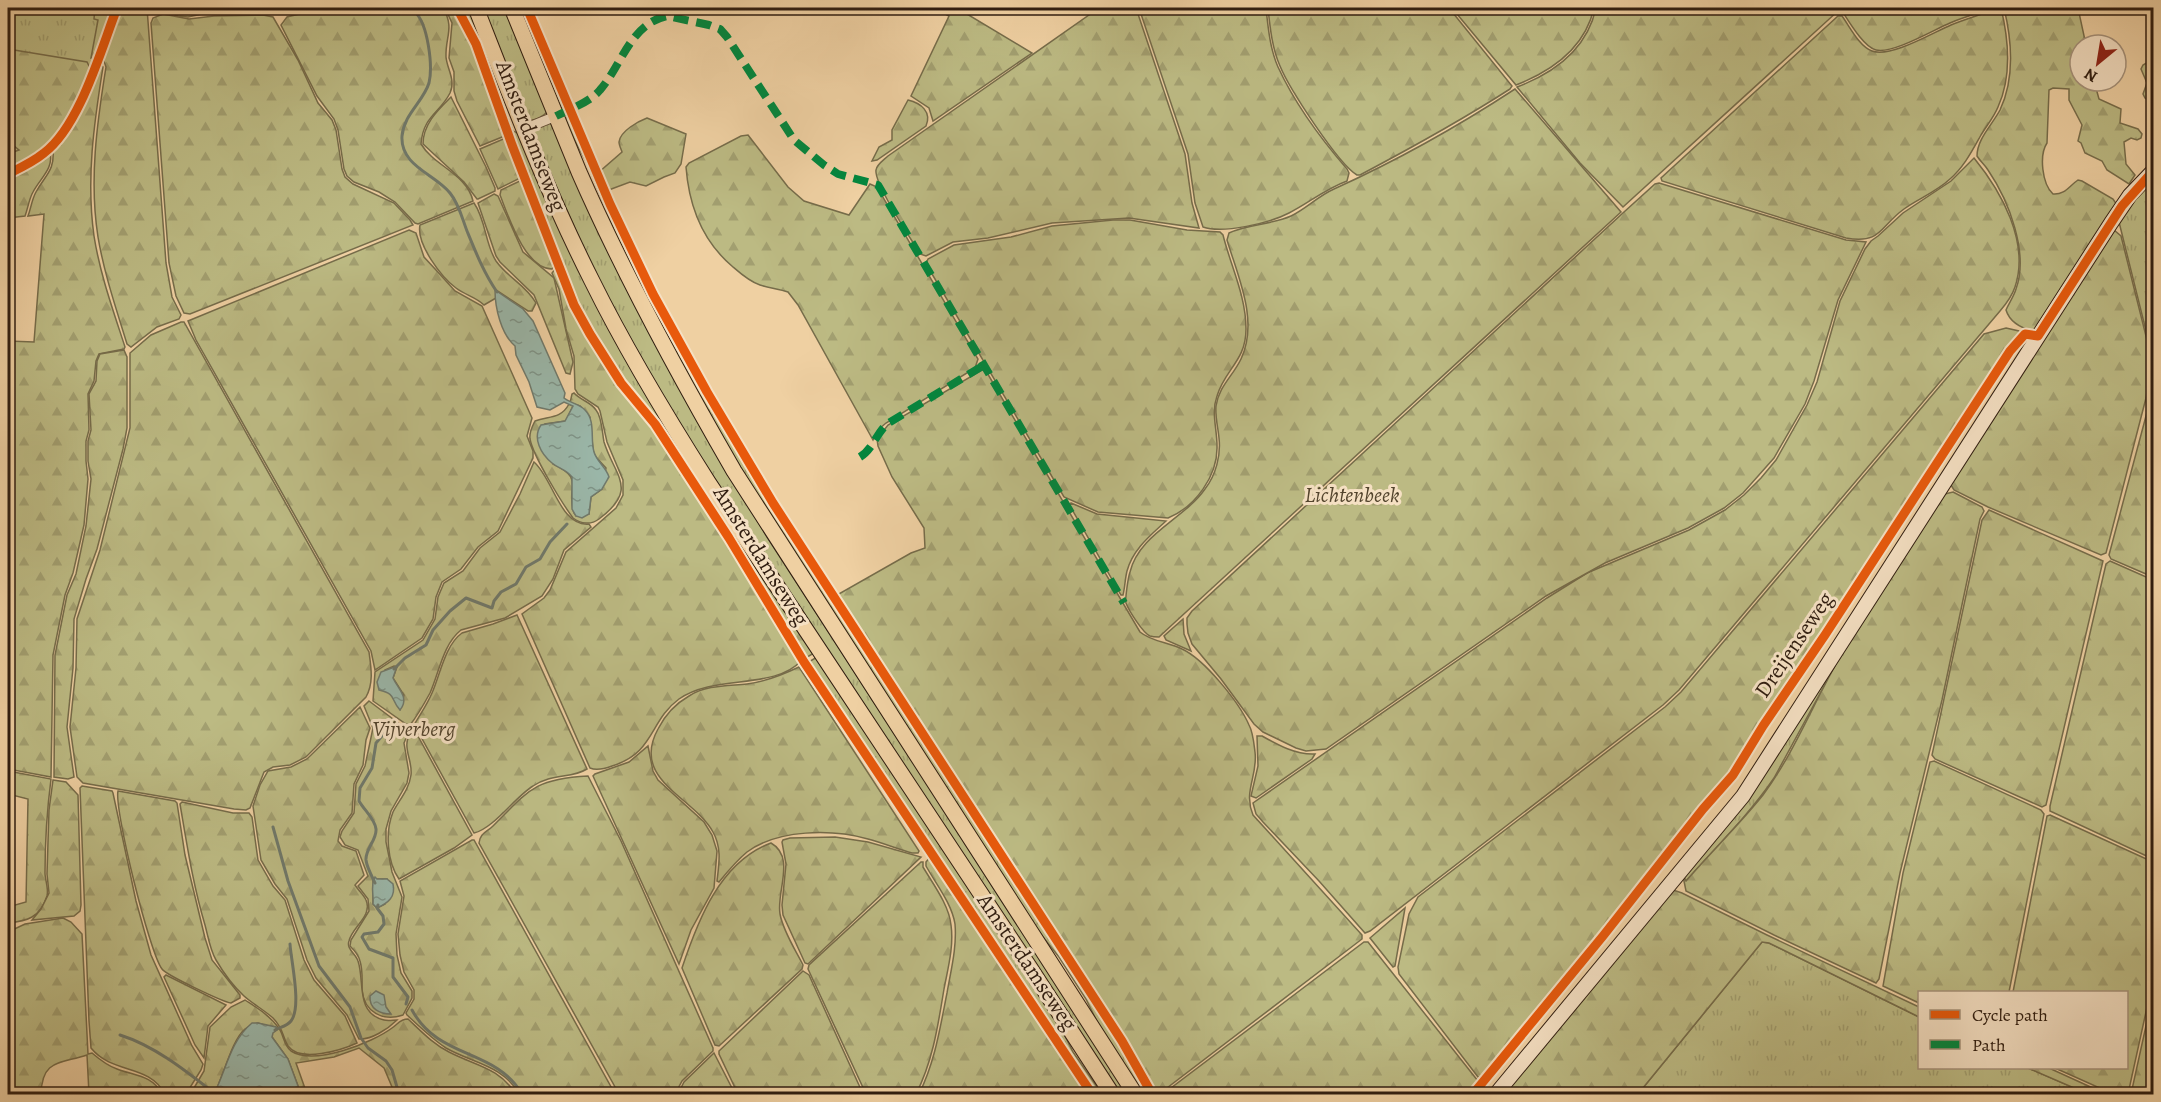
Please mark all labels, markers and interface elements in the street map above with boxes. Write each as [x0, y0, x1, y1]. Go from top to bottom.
north arrow [2068, 33, 2128, 93]
street label: Amsterdamseweg [488, 55, 574, 216]
text: N [2080, 63, 2102, 88]
street label: Amsterdamseweg [705, 479, 816, 632]
park label: Lichtenbeek [1304, 480, 1400, 510]
street label: Dreijenseweg [1748, 586, 1840, 704]
park label: Vijverberg [373, 714, 456, 744]
street label: Amsterdamseweg [969, 887, 1084, 1037]
legend [1918, 991, 2128, 1069]
text: Cycle path [1972, 1003, 2048, 1027]
text: Path [1972, 1033, 2006, 1057]

